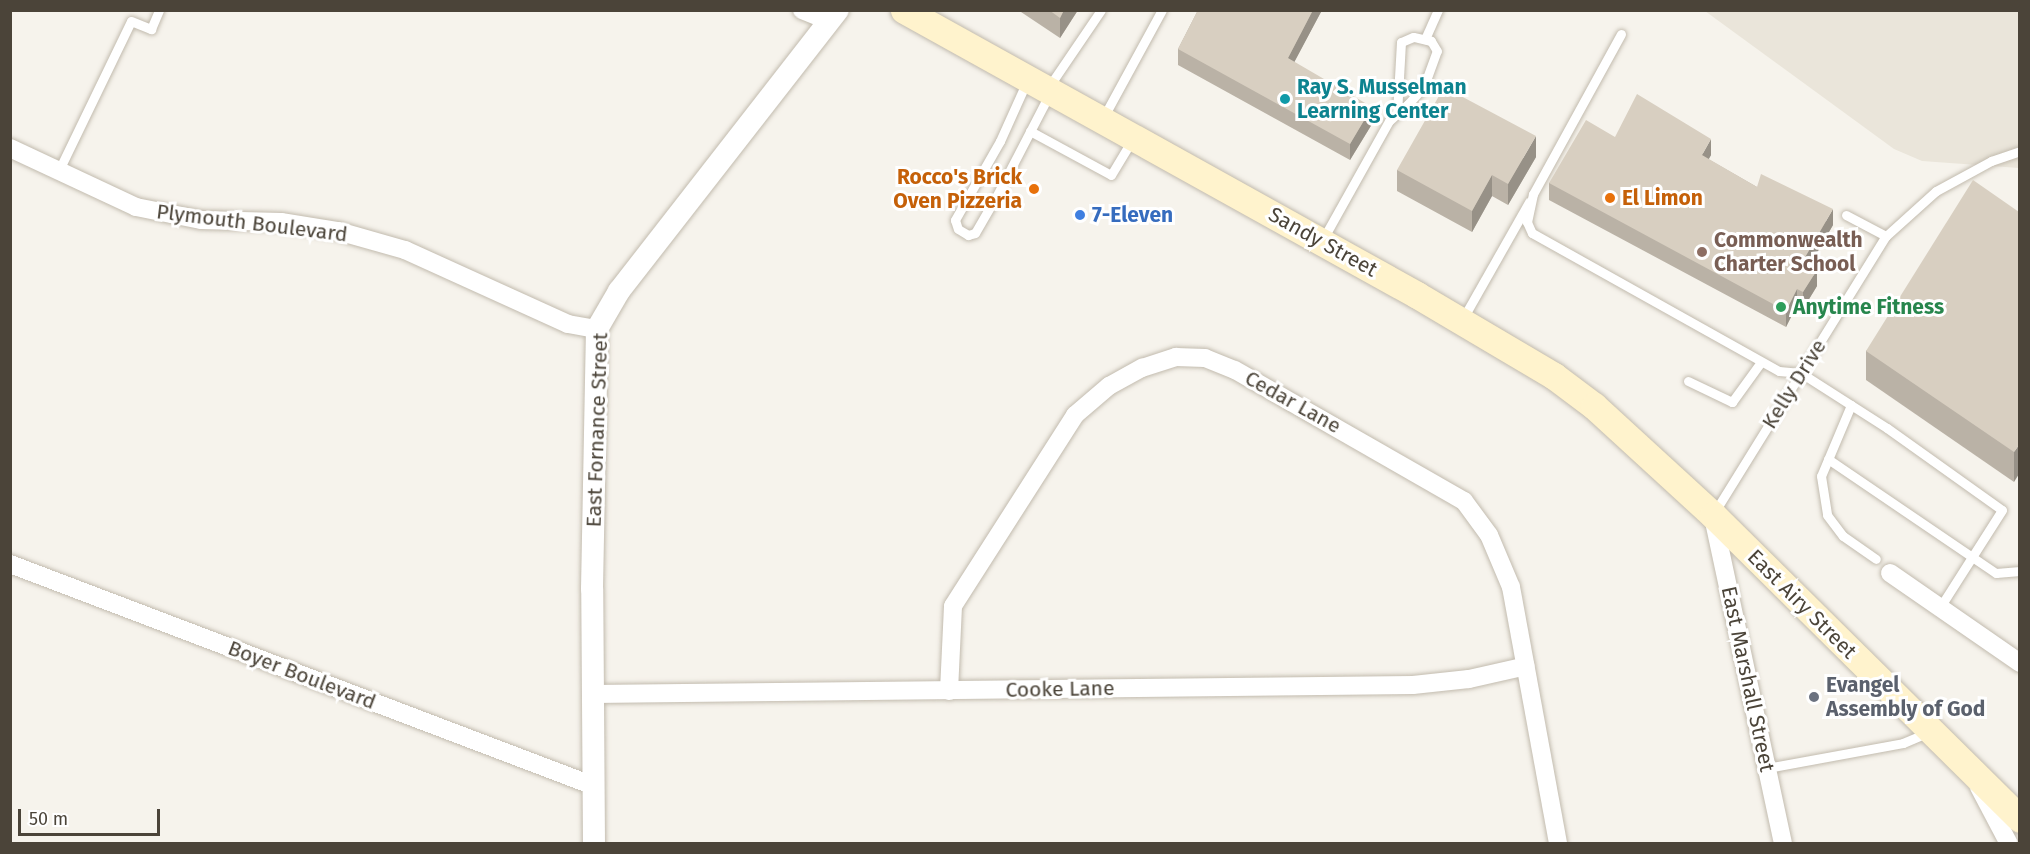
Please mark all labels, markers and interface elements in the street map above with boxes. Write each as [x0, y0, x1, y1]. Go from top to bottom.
place label: Ray S. Musselman Learning Center [1297, 74, 1467, 124]
marker: Ray S. Musselman Learning Center [1278, 92, 1292, 106]
place label: Rocco's Brick Oven Pizzeria [893, 164, 1022, 214]
marker: Rocco's Brick Oven Pizzeria [1027, 182, 1041, 196]
place label: El Limon [1622, 185, 1703, 211]
marker: El Limon [1603, 191, 1617, 205]
street label: Plymouth Boulevard [155, 199, 349, 247]
place label: 7-Eleven [1092, 202, 1173, 228]
street label: Sandy Street [1264, 202, 1382, 282]
marker: 7-Eleven [1073, 208, 1087, 222]
place label: Commonwealth Charter School [1714, 227, 1863, 277]
marker: Commonwealth Charter School [1695, 245, 1709, 259]
place label: Anytime Fitness [1793, 294, 1944, 320]
marker: Anytime Fitness [1774, 300, 1788, 314]
street label: East Fornance Street [581, 332, 613, 528]
street label: Kelly Drive [1757, 335, 1831, 433]
street label: Cedar Lane [1241, 365, 1345, 439]
street label: East Airy Street [1742, 544, 1862, 664]
street label: East Marshall Street [1716, 584, 1780, 774]
street label: Boyer Boulevard [224, 635, 380, 715]
place label: Evangel Assembly of God [1826, 672, 1985, 722]
street label: Cooke Lane [1005, 675, 1115, 703]
marker: Evangel Assembly of God [1807, 690, 1821, 704]
scale bar [21, 797, 164, 835]
text: 50 m [29, 808, 68, 830]

